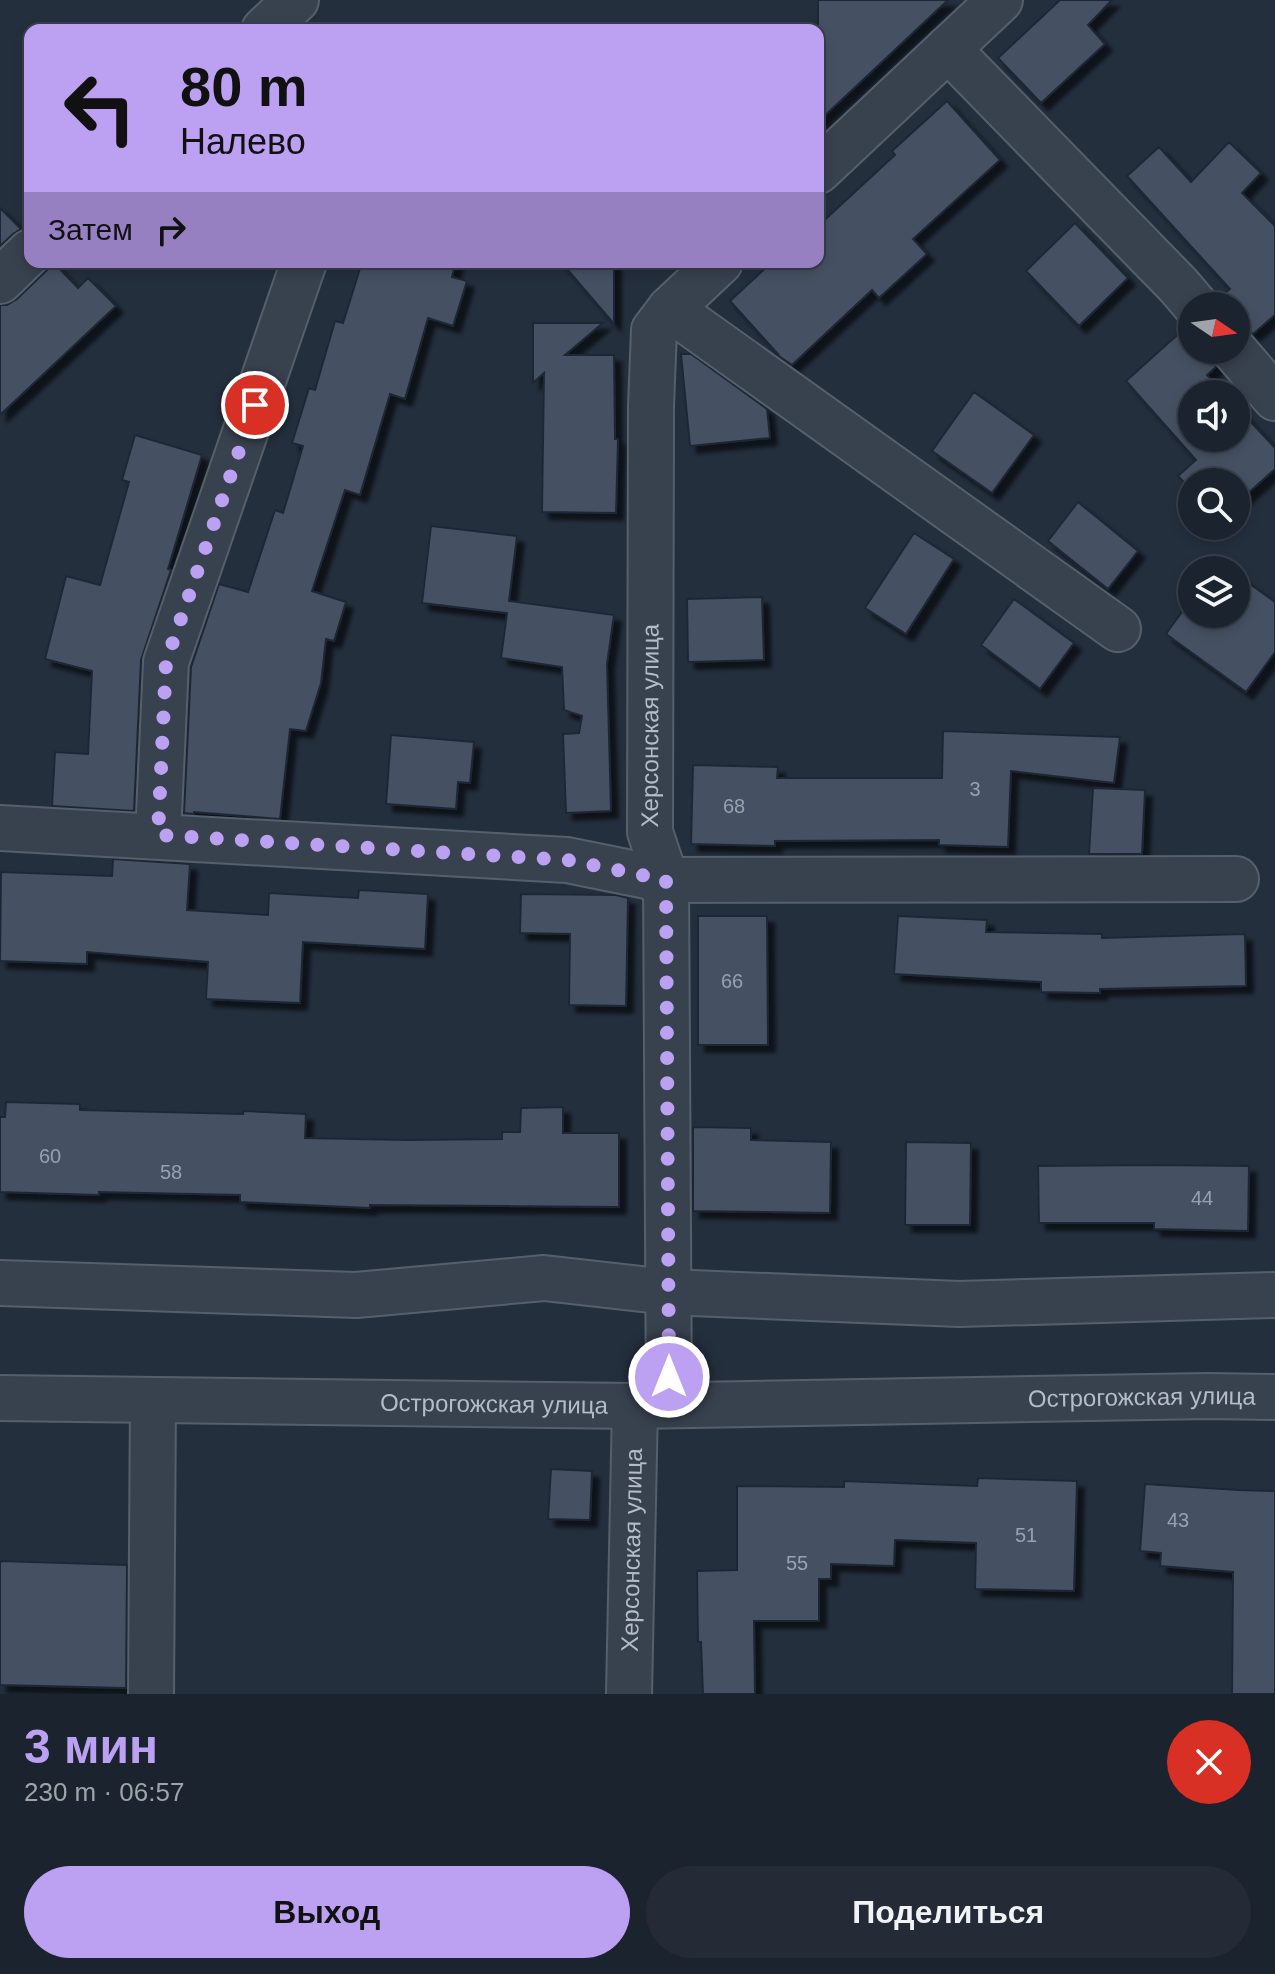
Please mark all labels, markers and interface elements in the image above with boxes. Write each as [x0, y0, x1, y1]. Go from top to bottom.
text: 80 m [180, 55, 308, 118]
icon: left [48, 56, 152, 160]
text: Налево [180, 121, 306, 162]
icon: right [149, 208, 193, 252]
text: Затем [48, 213, 133, 246]
north arrow [1178, 292, 1250, 364]
map controls [1178, 292, 1250, 628]
pin [221, 371, 289, 439]
button: sound [1178, 380, 1250, 452]
icon: arrive [233, 383, 277, 427]
button: search [1178, 468, 1250, 540]
button: layers [1178, 556, 1250, 628]
street label: Херсонская улица [636, 623, 663, 827]
house number: 3 [969, 778, 981, 800]
house number: 68 [723, 795, 745, 817]
house number: 66 [721, 970, 743, 992]
house number: 60 [39, 1145, 61, 1167]
house number: 58 [160, 1161, 182, 1183]
house number: 44 [1191, 1187, 1213, 1209]
position arrow [627, 1335, 711, 1419]
street label: Острогожская улица [1028, 1382, 1257, 1412]
street label: Острогожская улица [380, 1389, 609, 1419]
street label: Херсонская улица [616, 1447, 647, 1652]
house number: 43 [1167, 1509, 1189, 1531]
house number: 51 [1015, 1524, 1037, 1546]
house number: 55 [786, 1552, 808, 1574]
text: 3 мин [24, 1720, 158, 1773]
button: close [1167, 1720, 1251, 1804]
text: 230 m · 06:57 [24, 1777, 184, 1807]
button: Выход [24, 1866, 630, 1958]
button: Поделиться [646, 1866, 1251, 1958]

